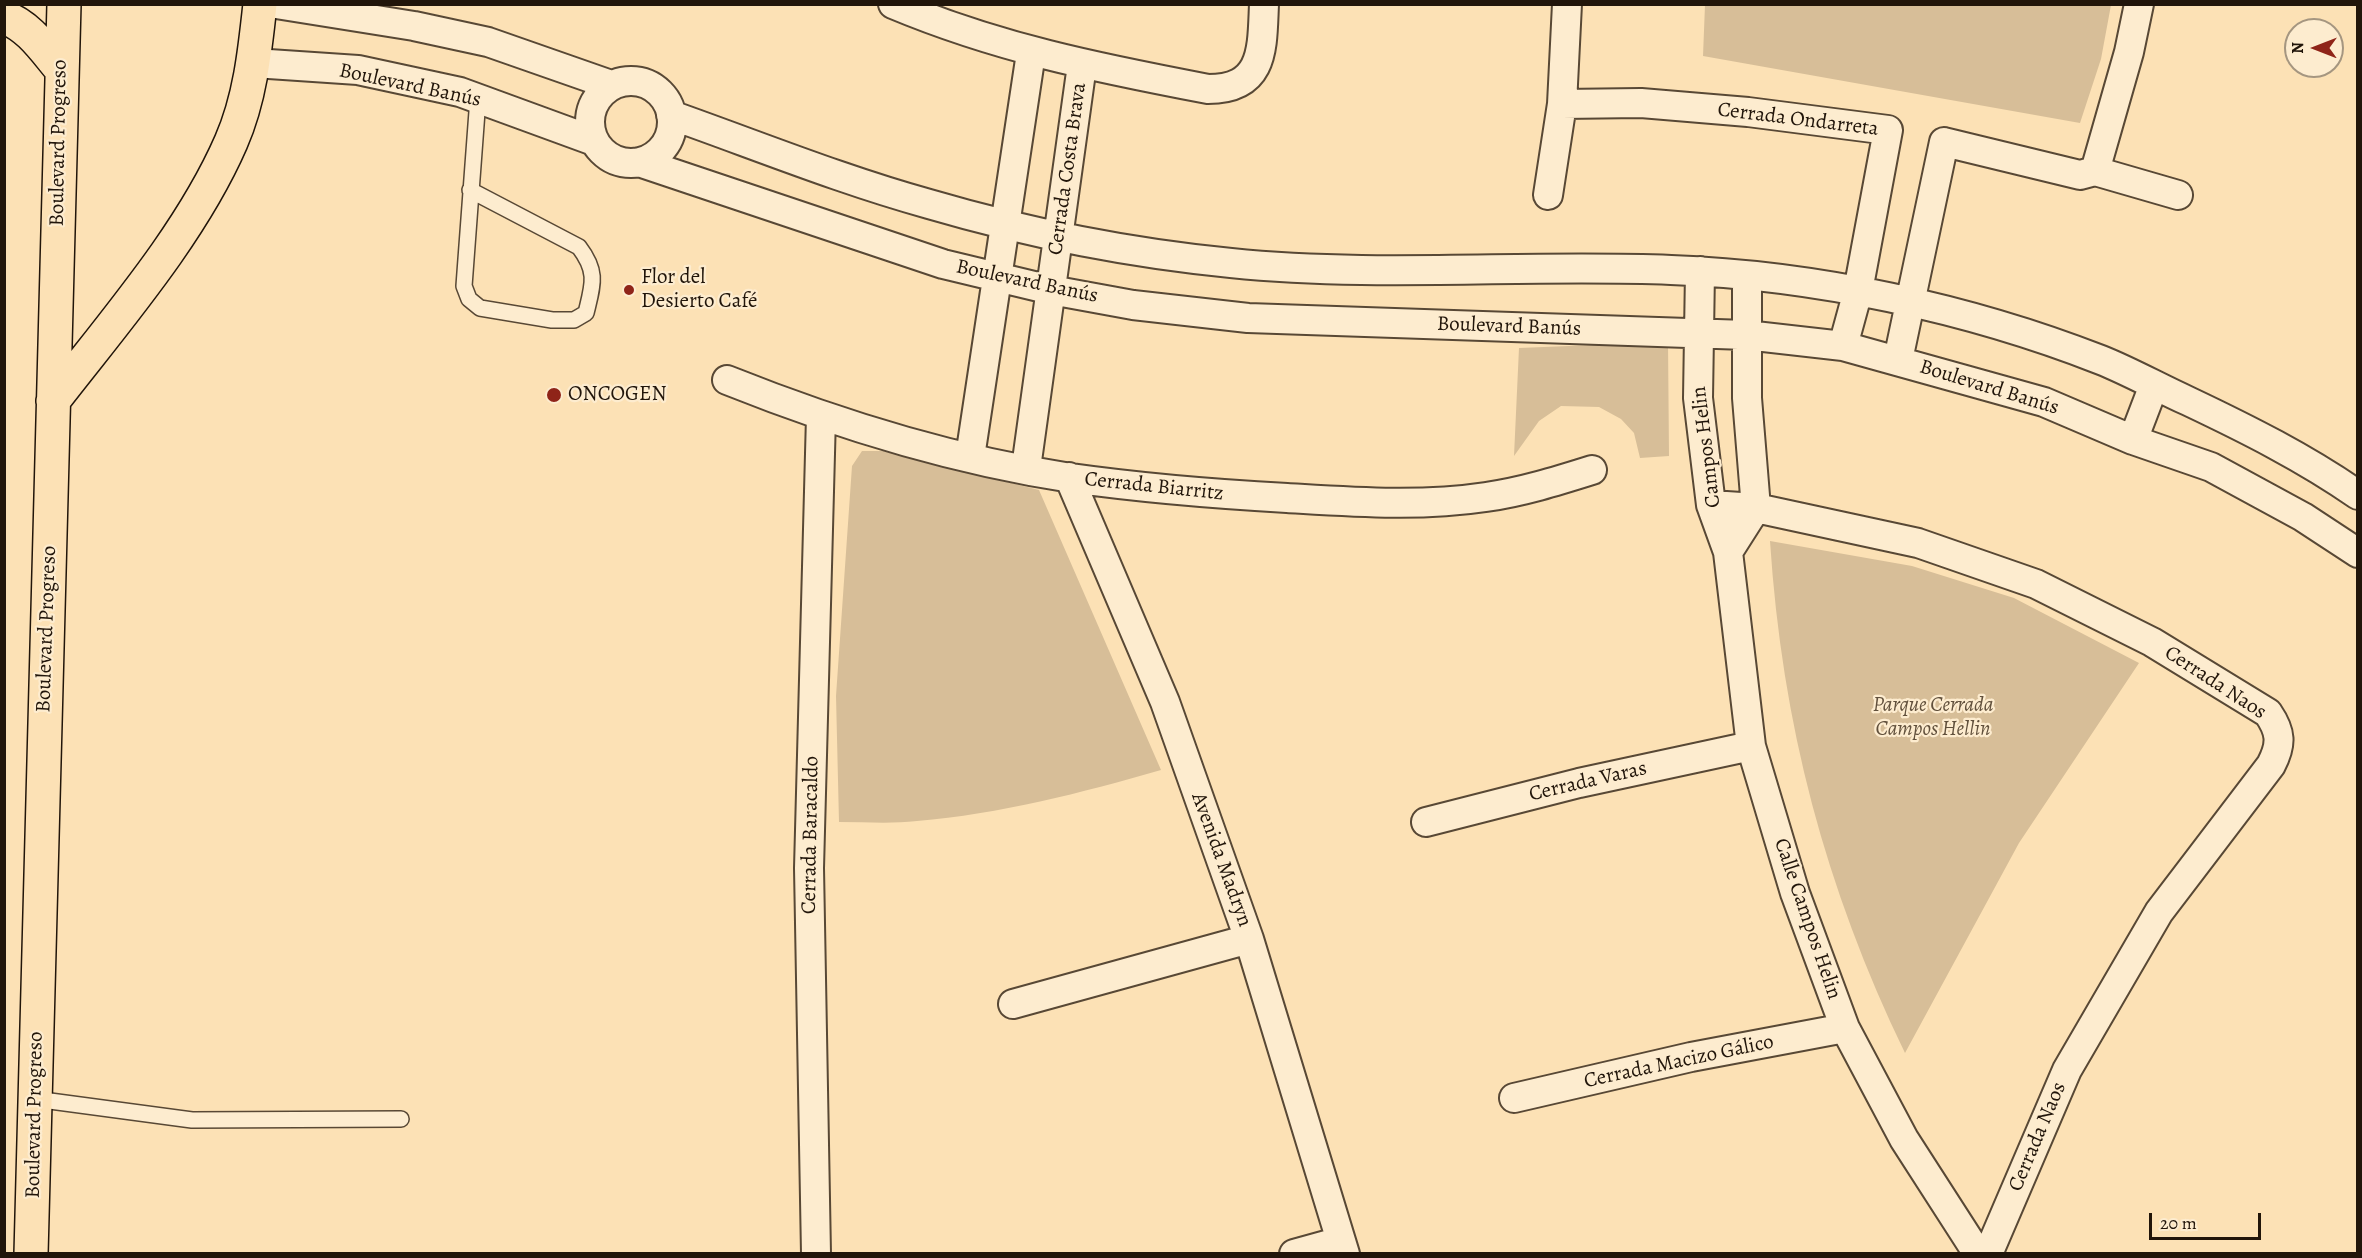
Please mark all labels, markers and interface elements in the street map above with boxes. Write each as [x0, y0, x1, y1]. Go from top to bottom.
north arrow [2284, 18, 2344, 78]
text: N [2287, 42, 2309, 54]
street label: Boulevard Progreso [45, 59, 73, 227]
street label: Boulevard Banús [337, 59, 483, 113]
street label: Cerrada Costa Brava [1043, 81, 1093, 257]
street label: Cerrada Ondarreta [1716, 98, 1880, 142]
street label: Boulevard Banús [954, 255, 1100, 309]
place label: Flor del Desierto Café [641, 265, 757, 315]
marker: Flor del Desierto Café [622, 283, 636, 297]
street label: Boulevard Banús [1436, 312, 1582, 342]
street label: Boulevard Banús [1916, 355, 2062, 421]
place label: ONCOGEN [568, 382, 667, 408]
street label: Campos Helin [1687, 385, 1727, 509]
marker: ONCOGEN [545, 386, 563, 404]
street label: Cerrada Biarritz [1083, 467, 1225, 507]
street label: Boulevard Progreso [31, 545, 63, 713]
street label: Cerrada Naos [2159, 641, 2271, 725]
park label: Parque Cerrada Campos Hellin [1873, 693, 1993, 743]
street label: Cerrada Baracaldo [797, 756, 825, 914]
street label: Cerrada Varas [1527, 756, 1649, 808]
street label: Avenida Madryn [1185, 790, 1257, 930]
street label: Calle Campos Helin [1768, 835, 1846, 1003]
street label: Cerrada Macizo Gálico [1582, 1030, 1776, 1094]
street label: Boulevard Progreso [21, 1031, 49, 1199]
street label: Cerrada Naos [2004, 1079, 2072, 1195]
scale bar [2152, 1201, 2264, 1239]
text: 20 m [2160, 1211, 2197, 1235]

